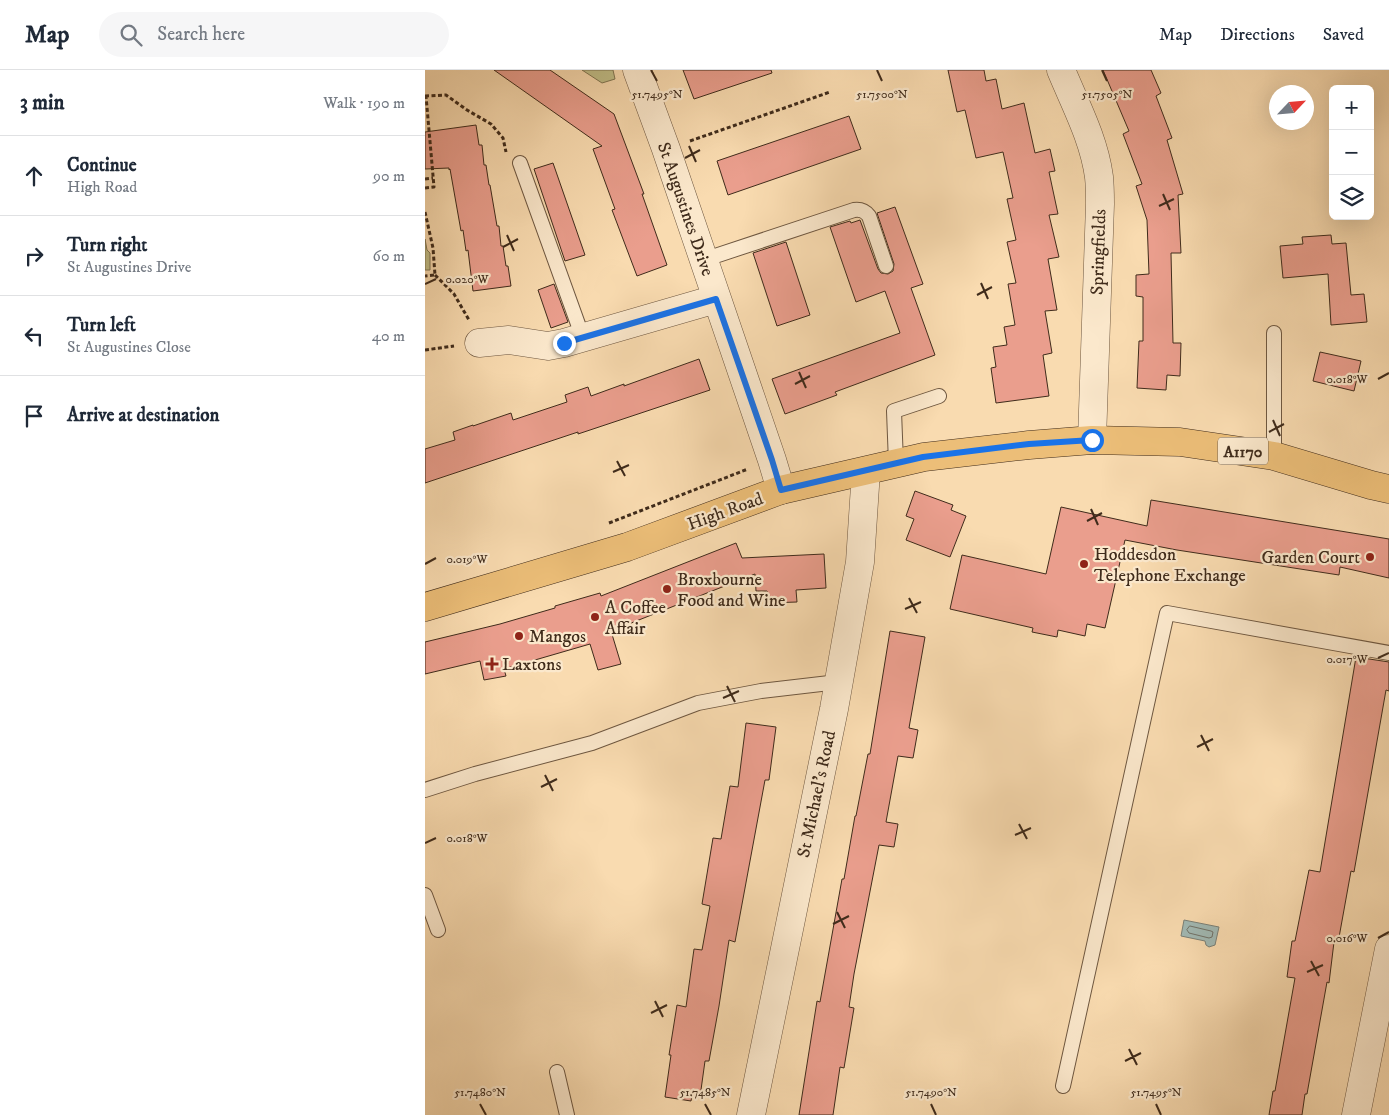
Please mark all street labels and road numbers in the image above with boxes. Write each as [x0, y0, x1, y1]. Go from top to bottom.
street label: St Augustines Drive [652, 140, 718, 279]
street label: Springfields [1087, 209, 1111, 295]
road number: A1170 [1218, 438, 1268, 464]
street label: High Road [684, 488, 766, 536]
street label: St Michael's Road [793, 729, 841, 860]

